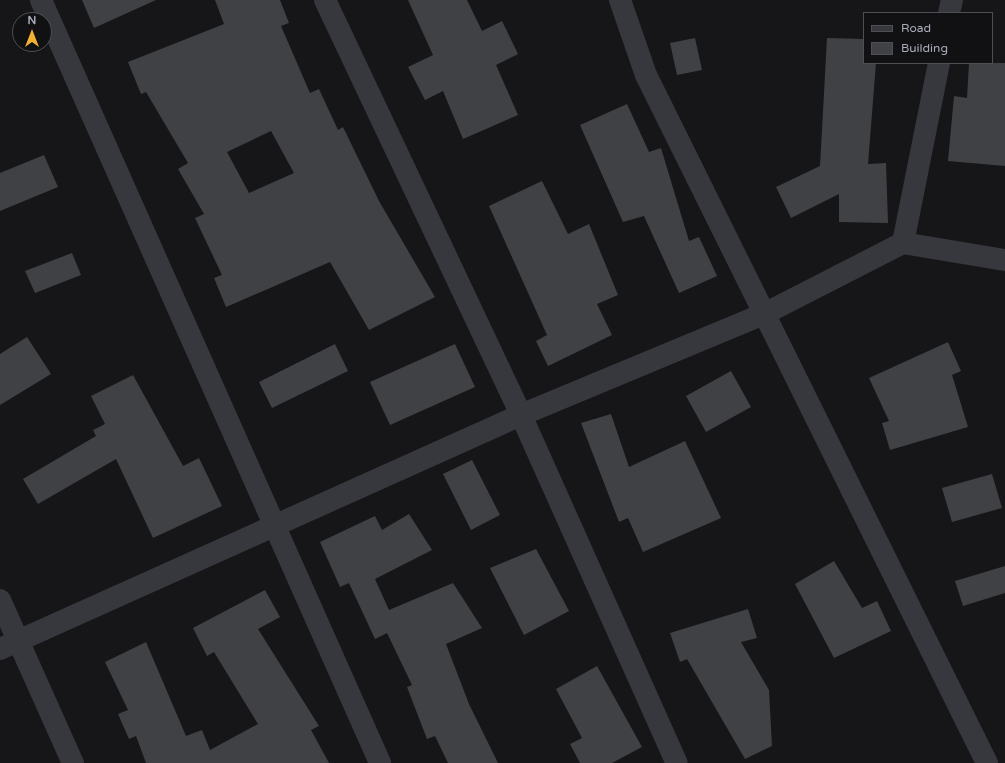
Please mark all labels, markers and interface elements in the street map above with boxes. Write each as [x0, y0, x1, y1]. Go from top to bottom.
north arrow [12, 12, 52, 52]
legend [863, 12, 993, 64]
text: N [28, 14, 36, 27]
text: Road [901, 21, 931, 35]
text: Building [901, 41, 948, 55]

